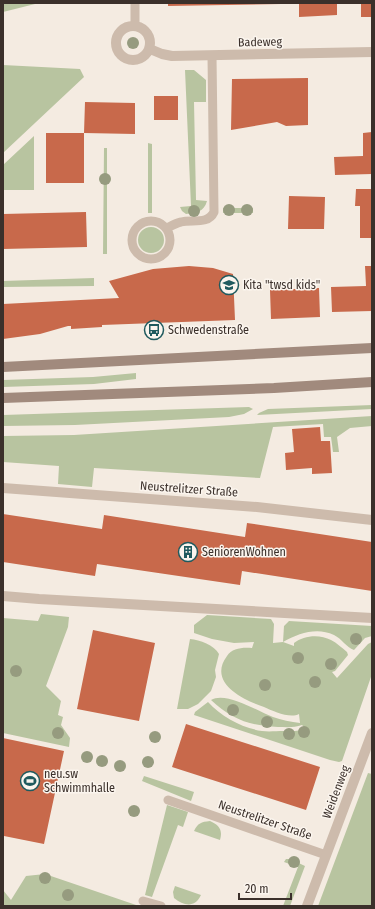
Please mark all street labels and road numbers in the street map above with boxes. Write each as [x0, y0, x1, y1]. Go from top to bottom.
street label: Badeweg [238, 35, 283, 49]
street label: Neustrelitzer Straße [140, 479, 238, 499]
street label: Weidenweg [319, 763, 353, 821]
street label: Neustrelitzer Straße [216, 797, 314, 843]

